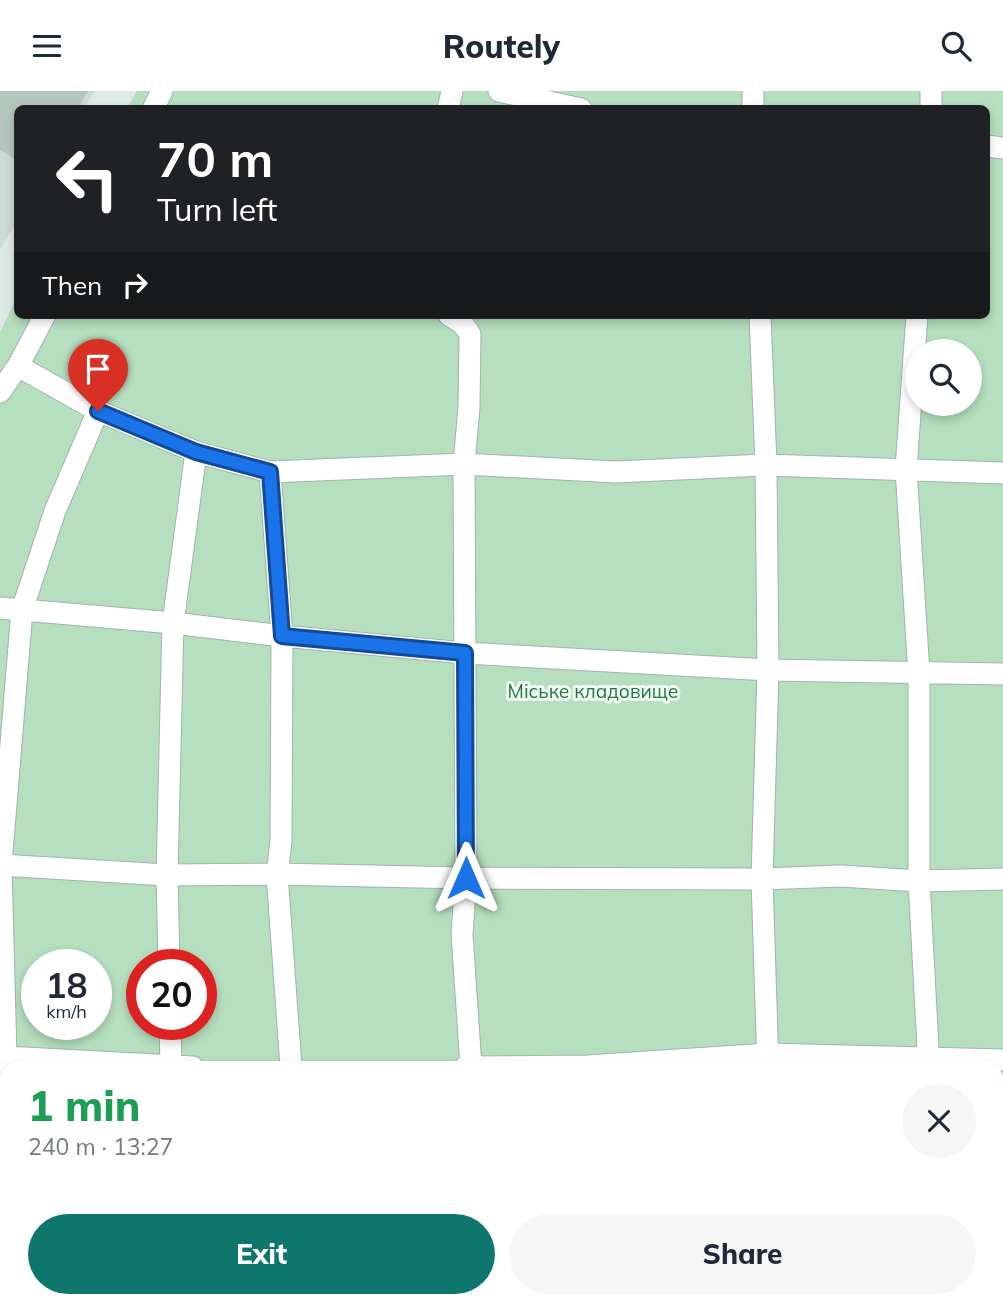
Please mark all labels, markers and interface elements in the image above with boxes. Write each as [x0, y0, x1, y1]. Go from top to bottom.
text: Routely [443, 26, 560, 66]
icon: menu [28, 27, 66, 65]
icon: search [937, 27, 975, 65]
text: 70 m [157, 128, 273, 189]
icon: left [42, 133, 133, 224]
text: Turn left [157, 189, 277, 229]
icon: right [116, 266, 154, 304]
text: Then [42, 269, 102, 302]
pin [68, 339, 128, 411]
map controls [905, 339, 982, 416]
button: search [905, 339, 982, 416]
icon: arrive [79, 350, 117, 388]
park label: Міське кладовище [508, 679, 678, 703]
position arrow [429, 841, 503, 915]
speed limit sign: 20 [126, 949, 217, 1040]
text: 18 [45, 963, 88, 1007]
text: km/h [46, 1000, 87, 1023]
text: 1 min [28, 1079, 141, 1132]
button: close [902, 1084, 976, 1158]
text: 240 m · 13:27 [28, 1132, 173, 1161]
button: Exit [28, 1214, 495, 1294]
button: Share [509, 1214, 976, 1294]

